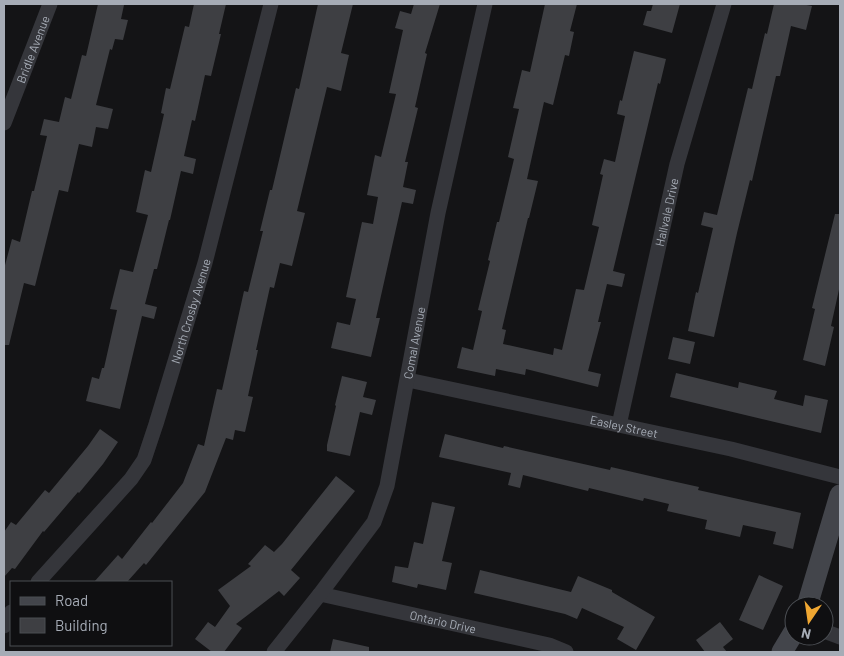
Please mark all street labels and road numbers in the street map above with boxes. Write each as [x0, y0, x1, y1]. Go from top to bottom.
street label: Bridle Avenue [13, 14, 52, 85]
street label: Hallvale Drive [652, 177, 681, 248]
street label: North Crosby Avenue [168, 257, 213, 365]
street label: Comal Avenue [400, 305, 427, 380]
street label: Easley Street [589, 412, 659, 440]
street label: Ontario Drive [408, 607, 478, 636]

